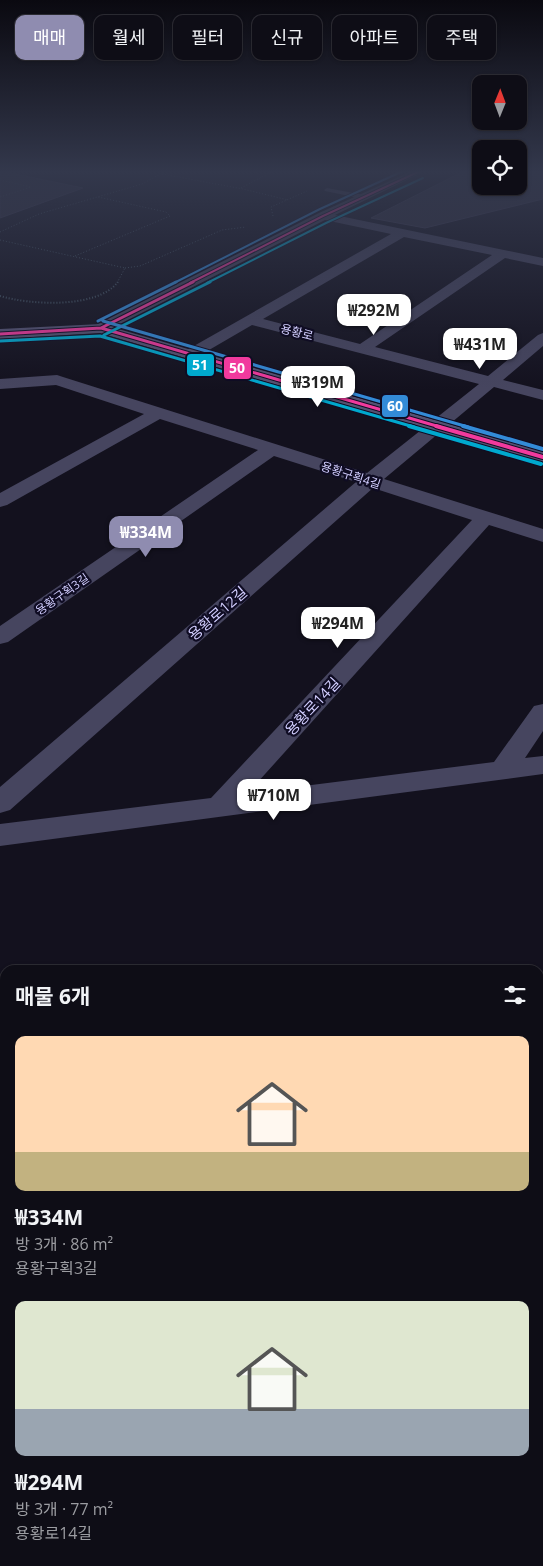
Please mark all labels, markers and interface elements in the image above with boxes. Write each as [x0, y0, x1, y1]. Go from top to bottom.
chip: 매매 [15, 15, 84, 60]
chip: 월세 [94, 15, 163, 60]
chip: 필터 [173, 15, 242, 60]
chip: 신규 [252, 15, 322, 60]
chip: 아파트 [332, 15, 417, 60]
chip: 주택 [427, 15, 496, 60]
north arrow [472, 75, 528, 130]
map controls [472, 75, 527, 195]
button: locate [472, 140, 527, 195]
pin: ₩292M [339, 294, 409, 336]
text: ₩292M [348, 299, 400, 321]
street label: 용황로 [279, 320, 315, 344]
pin: ₩431M [445, 328, 515, 370]
text: ₩431M [454, 333, 506, 355]
line badge: 51 [186, 353, 215, 377]
text: 51 [192, 355, 208, 374]
line badge: 50 [223, 356, 252, 380]
text: 50 [229, 358, 245, 377]
pin: ₩319M [283, 366, 353, 408]
text: ₩319M [292, 371, 344, 393]
line badge: 60 [381, 394, 409, 418]
text: 60 [387, 396, 403, 415]
street label: 용황구획4길 [319, 457, 383, 493]
pin: ₩334M [111, 516, 181, 558]
text: ₩334M [120, 521, 172, 543]
street label: 용황구획3길 [32, 569, 92, 619]
street label: 용황로12길 [183, 582, 251, 644]
pin: ₩294M [303, 606, 373, 649]
text: ₩294M [312, 612, 364, 634]
street label: 용황로14길 [280, 673, 344, 739]
pin: ₩710M [239, 778, 309, 821]
text: ₩710M [248, 784, 300, 806]
icon: filters [501, 981, 529, 1009]
text: 매물 6개 [15, 982, 90, 1010]
icon: home [227, 1069, 317, 1159]
text: ₩334M [15, 1203, 83, 1231]
text: 방 3개 · 86 m² [15, 1233, 113, 1255]
text: 용황구획3길 [15, 1257, 98, 1279]
icon: home [227, 1334, 317, 1424]
text: ₩294M [15, 1468, 83, 1496]
text: 방 3개 · 77 m² [15, 1498, 113, 1520]
text: 용황로14길 [15, 1522, 92, 1544]

